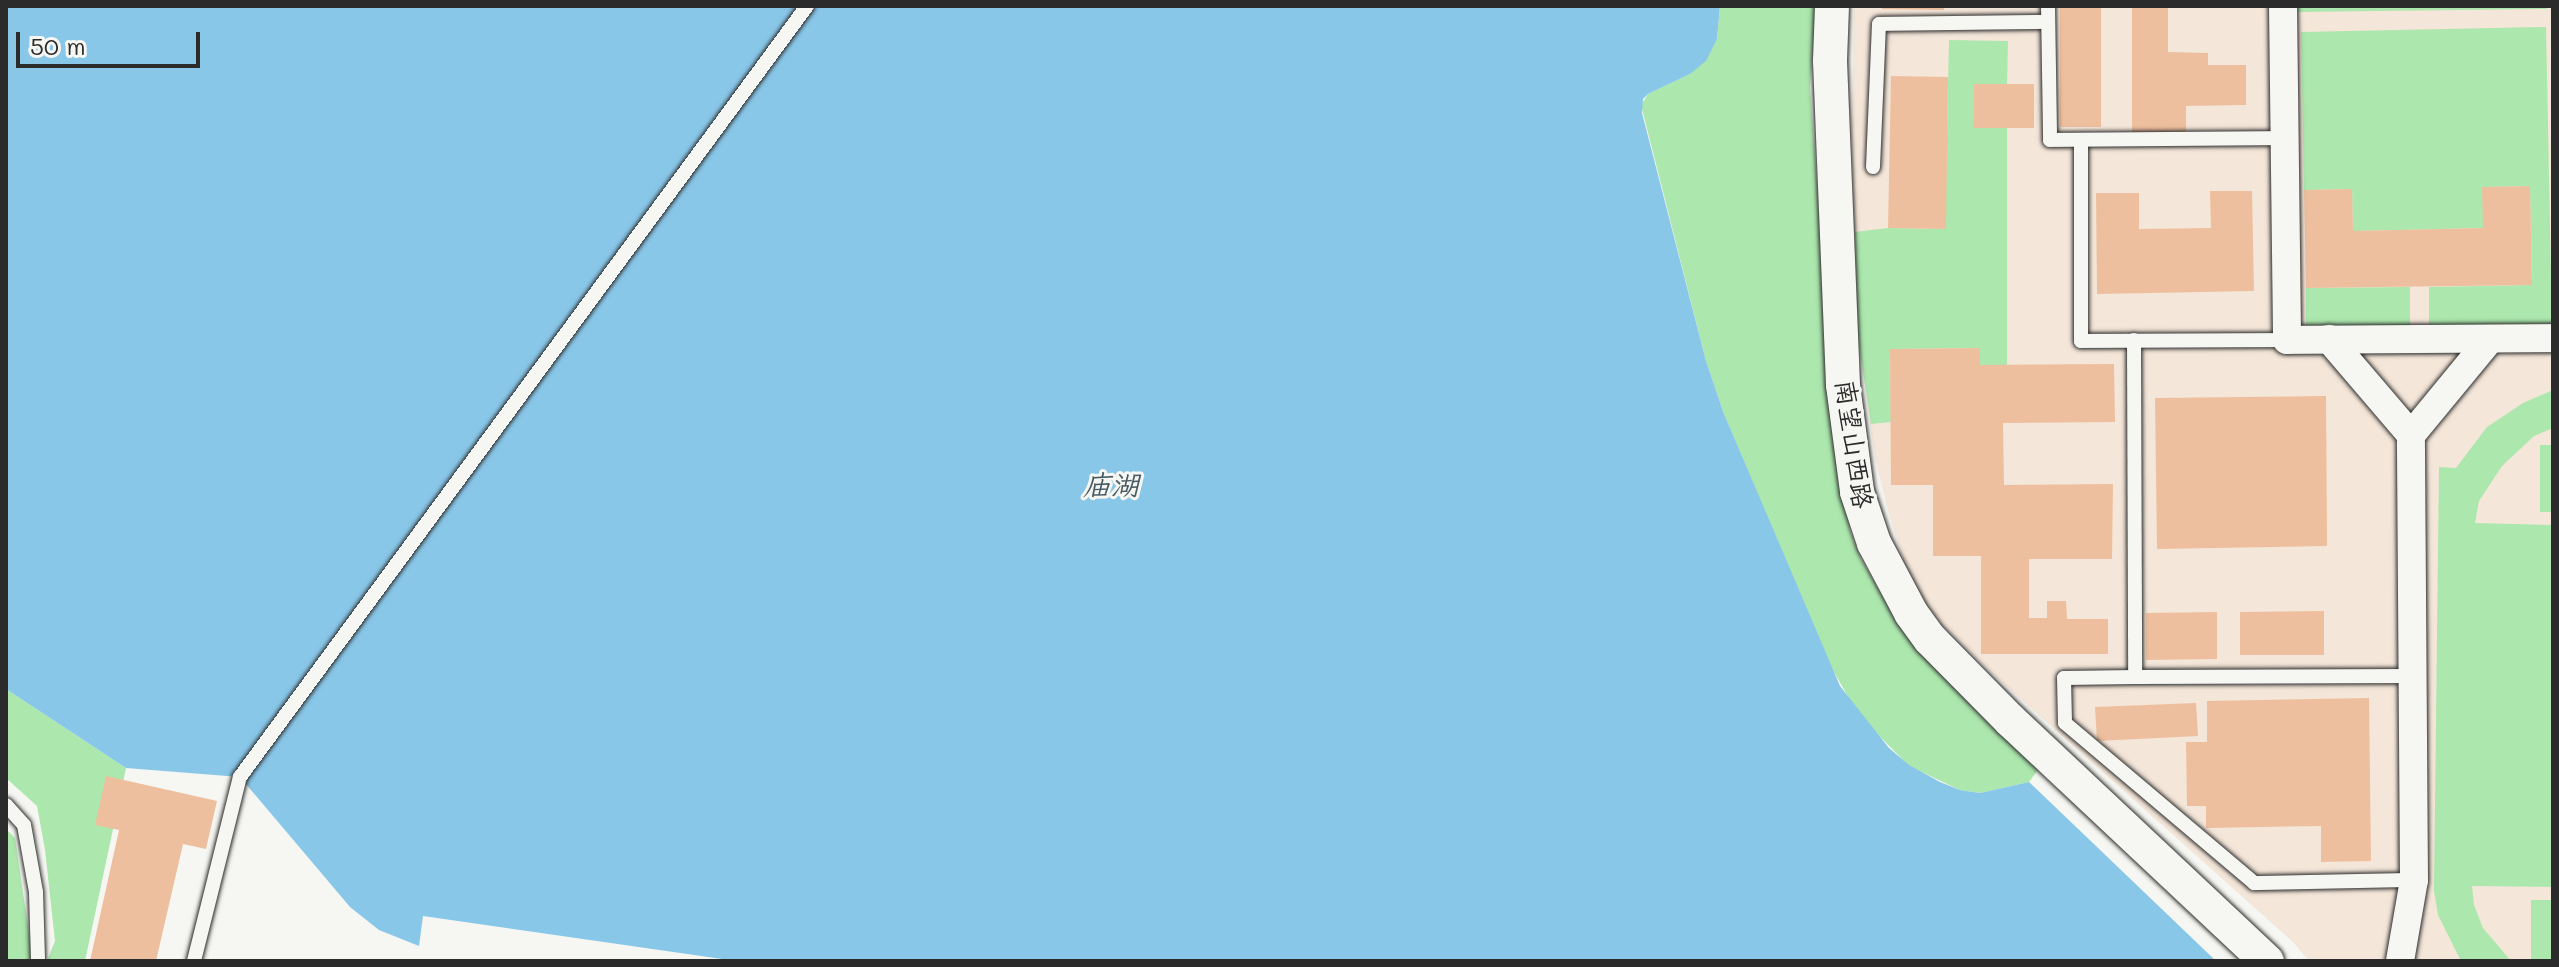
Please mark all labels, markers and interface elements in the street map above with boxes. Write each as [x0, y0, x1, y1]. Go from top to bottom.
scale bar [20, 16, 204, 66]
text: 50 m [30, 30, 86, 61]
street label: 南望山西路 [1830, 377, 1878, 511]
water label: 庙湖 [1083, 467, 1139, 501]

